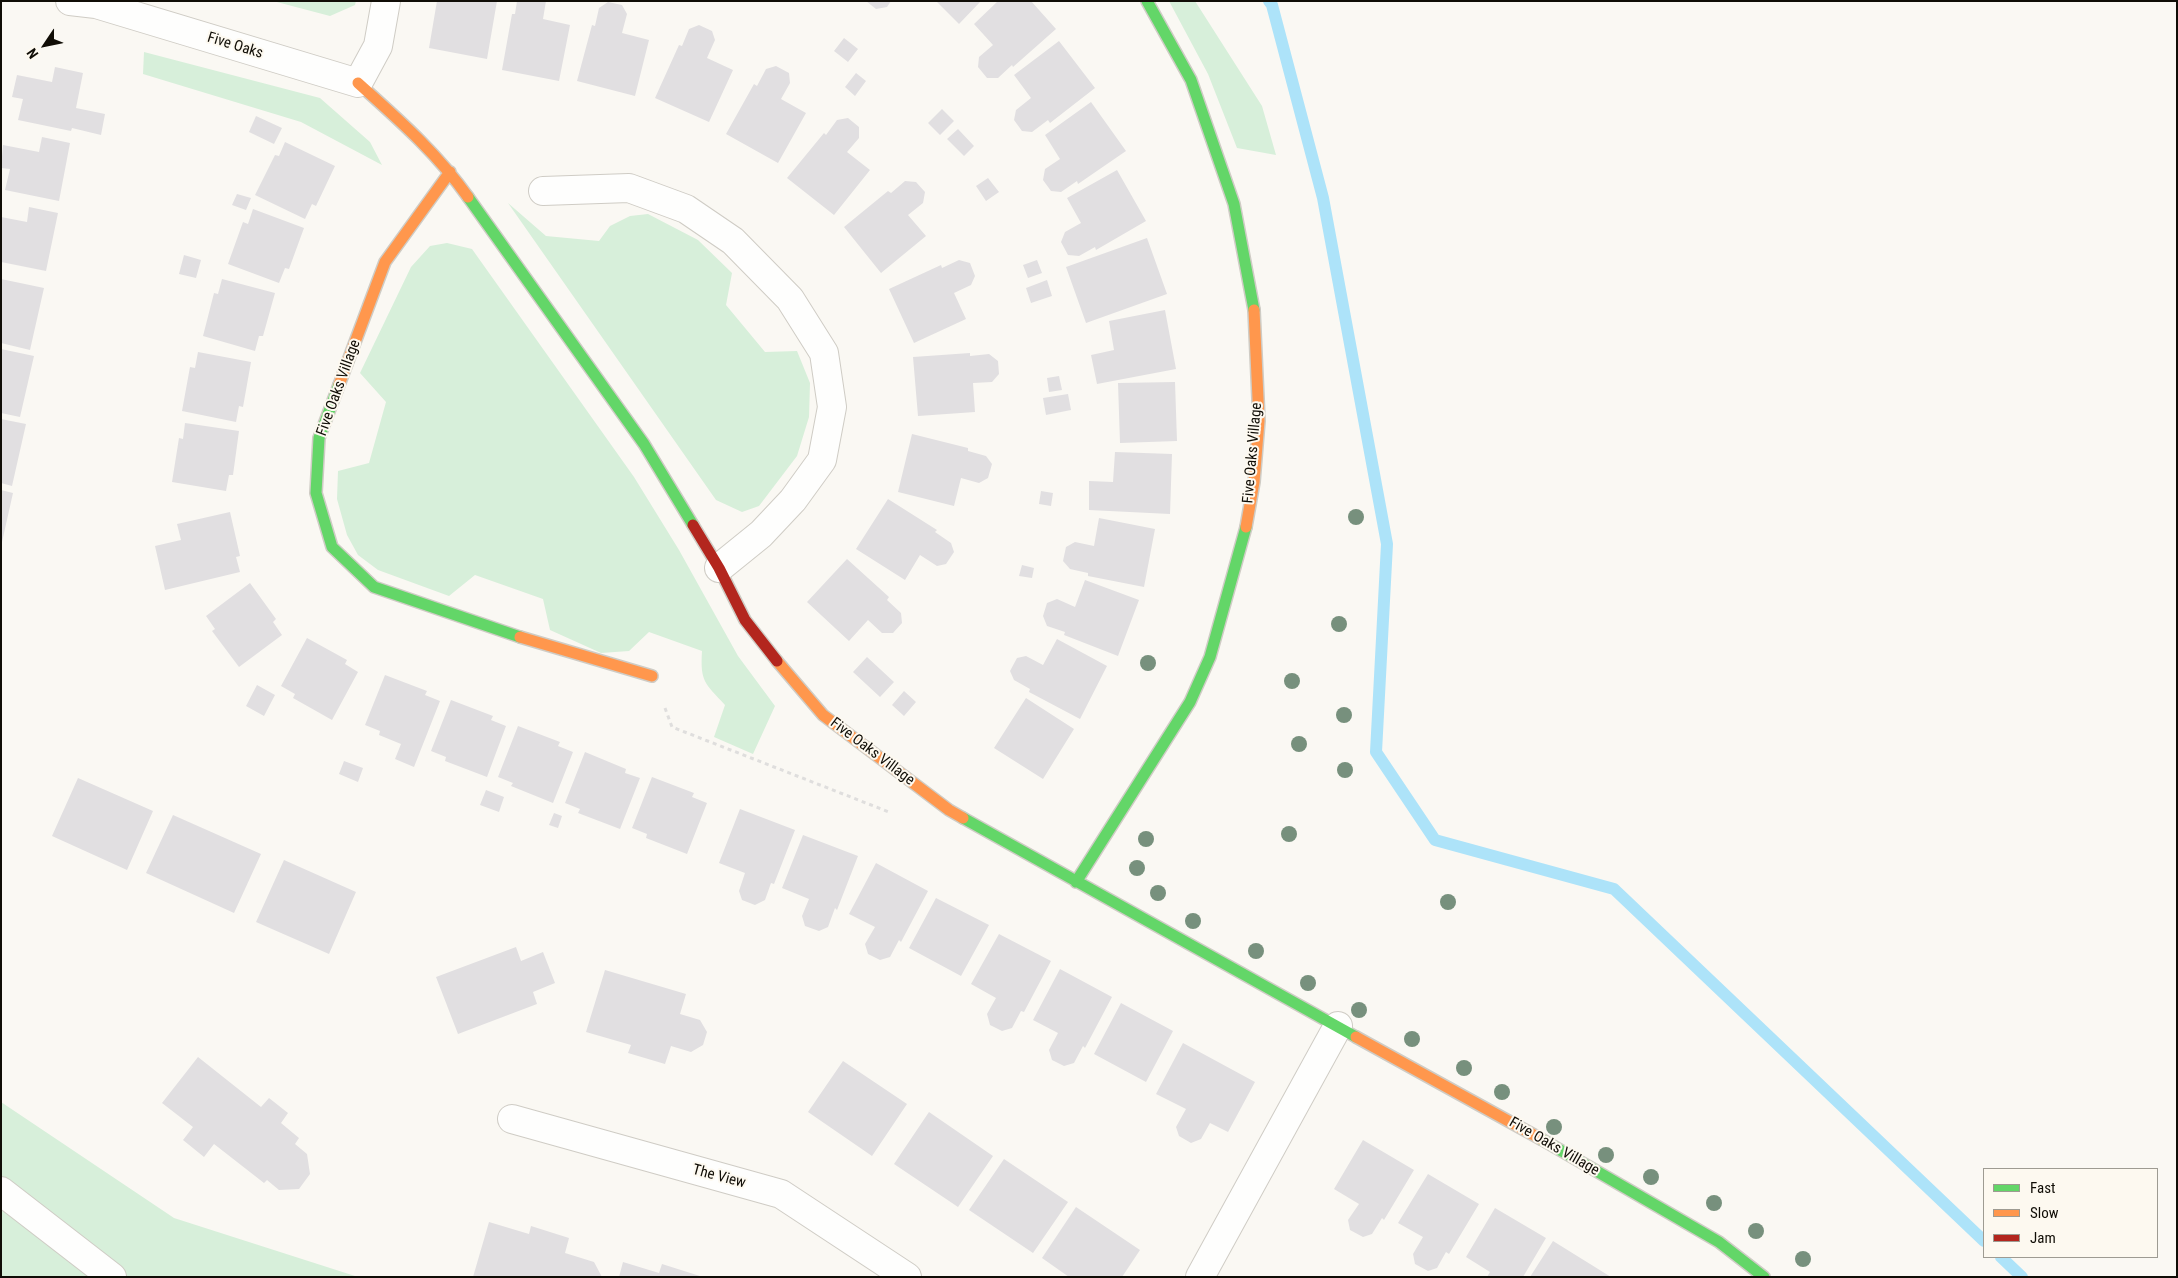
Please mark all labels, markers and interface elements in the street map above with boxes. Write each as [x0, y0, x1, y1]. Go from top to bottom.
north arrow [20, 20, 70, 70]
street label: Five Oaks [205, 29, 265, 63]
text: N [24, 45, 42, 61]
street label: Five Oaks Village [313, 337, 365, 439]
street label: Five Oaks Village [1240, 402, 1266, 504]
street label: Five Oaks Village [826, 714, 918, 790]
street label: Five Oaks Village [1506, 1114, 1602, 1180]
street label: The View [691, 1161, 747, 1193]
legend [1983, 1168, 2158, 1258]
text: Fast [2030, 1179, 2055, 1197]
text: Slow [2030, 1204, 2059, 1222]
text: Jam [2030, 1229, 2056, 1247]

